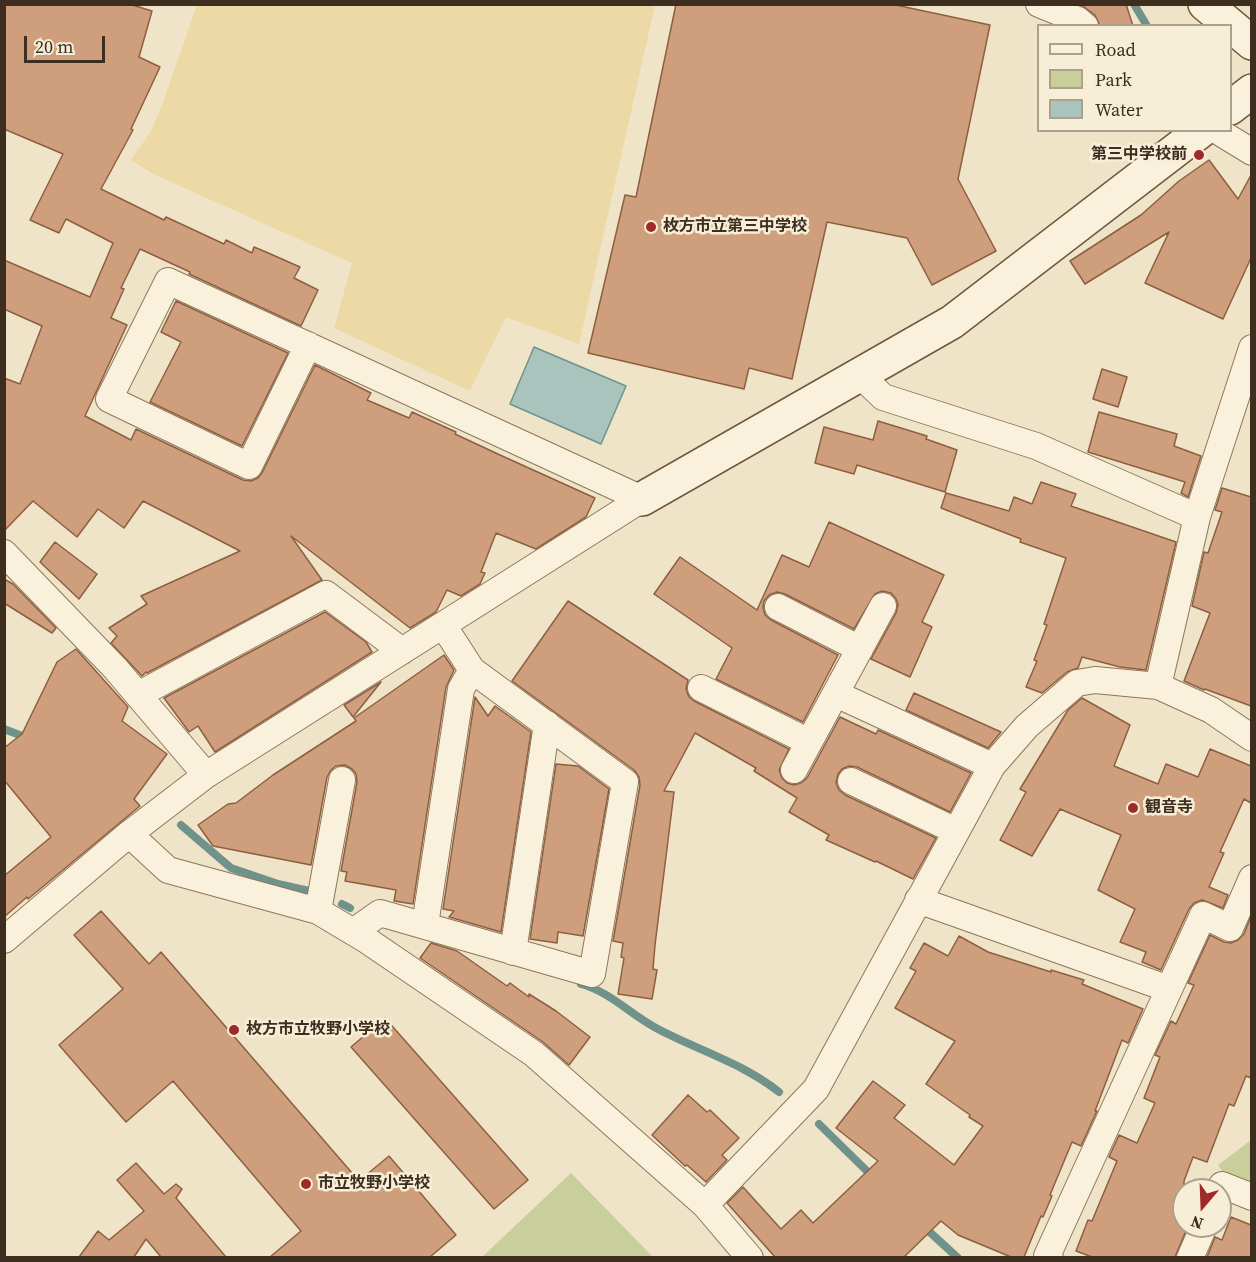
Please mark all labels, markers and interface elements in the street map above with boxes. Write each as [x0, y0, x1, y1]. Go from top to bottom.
scale bar [27, 24, 108, 62]
legend [1037, 24, 1232, 132]
text: 20 m [35, 34, 73, 59]
text: Road [1095, 37, 1136, 62]
text: Park [1095, 67, 1132, 92]
text: Water [1095, 97, 1143, 122]
place label: 第三中学校前 [1091, 145, 1187, 165]
marker: 第三中学校前 [1192, 148, 1206, 162]
place label: 枚方市立第三中学校 [663, 217, 807, 237]
marker: 枚方市立第三中学校 [644, 220, 658, 234]
place label: 観音寺 [1145, 798, 1193, 818]
marker: 観音寺 [1126, 801, 1140, 815]
place label: 枚方市立牧野小学校 [246, 1020, 390, 1040]
marker: 枚方市立牧野小学校 [227, 1023, 241, 1037]
place label: 市立牧野小学校 [318, 1174, 430, 1194]
marker: 市立牧野小学校 [299, 1177, 313, 1191]
north arrow [1172, 1178, 1232, 1238]
text: N [1188, 1211, 1206, 1235]

